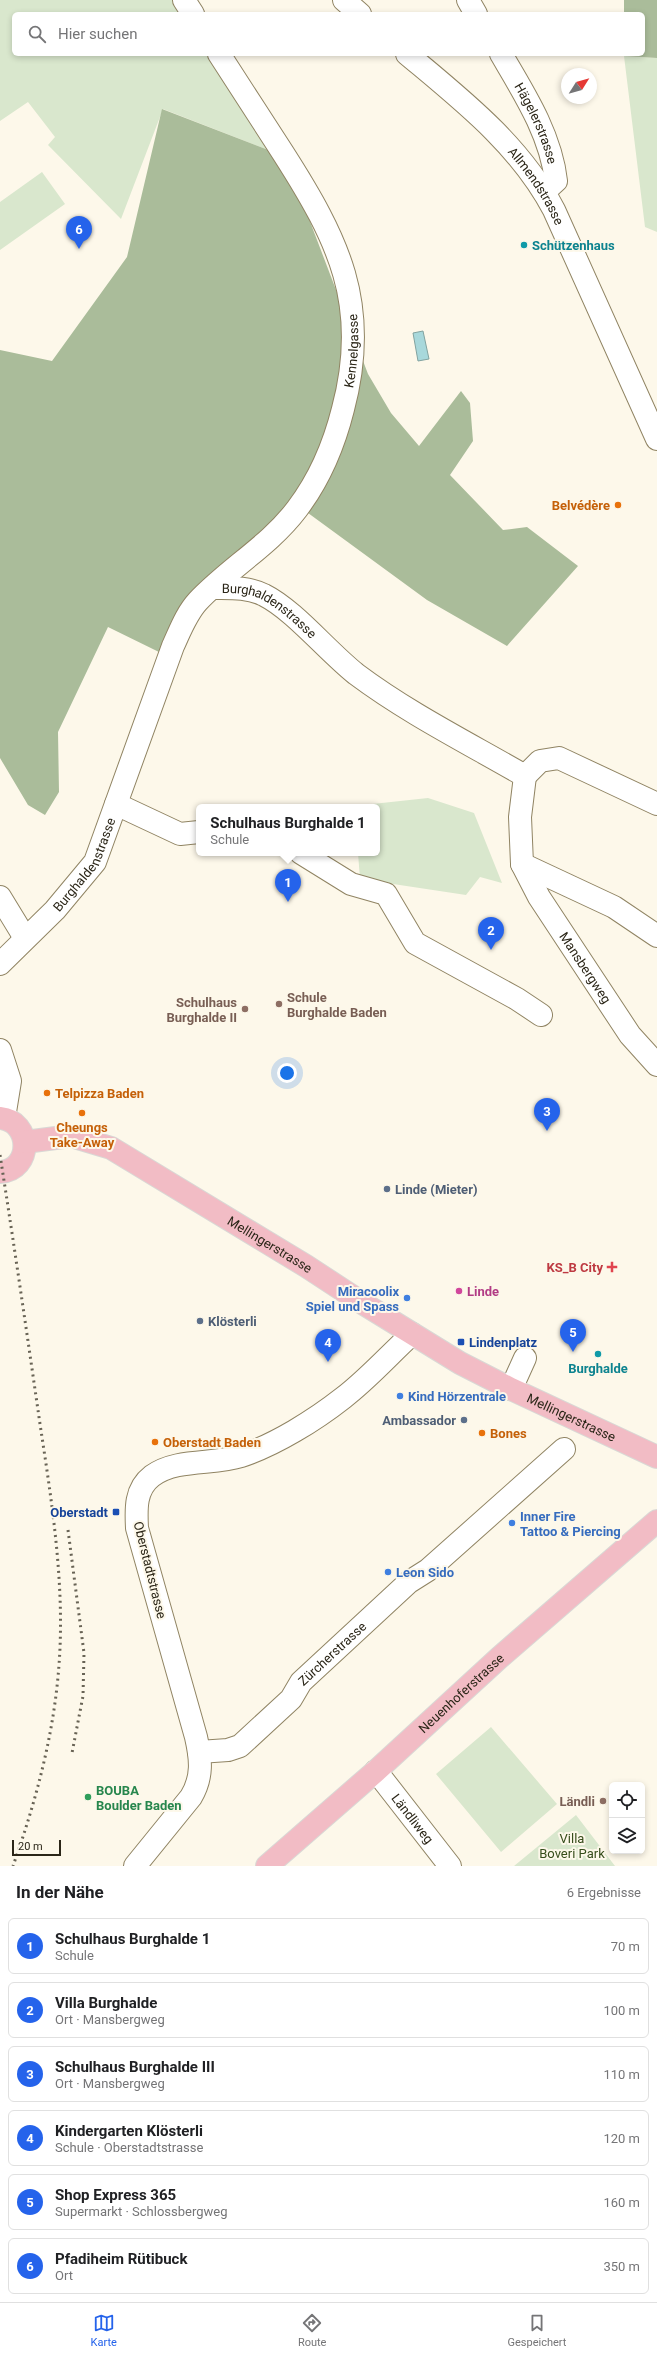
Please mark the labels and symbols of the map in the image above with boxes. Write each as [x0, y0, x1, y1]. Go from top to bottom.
north arrow [561, 68, 597, 104]
street label: Hägelerstrasse [512, 80, 560, 165]
street label: Allmendstrasse [505, 144, 567, 227]
pin: 6 [66, 216, 92, 249]
place label: Schützenhaus [532, 238, 615, 253]
marker: Schützenhaus [519, 240, 529, 250]
street label: Kennelgasse [341, 313, 361, 389]
place label: Belvédère [552, 498, 610, 513]
marker: Belvédère [613, 500, 623, 510]
street label: Burghaldenstrasse [222, 580, 320, 641]
street label: Burghaldenstrasse [50, 816, 118, 914]
pin: 1 [275, 869, 301, 902]
pin: 2 [478, 917, 504, 950]
street label: Mansbergweg [557, 929, 614, 1006]
place label: Schule Burghalde Baden [287, 990, 387, 1020]
place label: Schulhaus Burghalde II [167, 995, 237, 1025]
marker: Schule Burghalde Baden [274, 999, 284, 1009]
marker: Schulhaus Burghalde II [240, 1004, 250, 1014]
your location [277, 1063, 297, 1083]
place label: Telpizza Baden [55, 1086, 144, 1101]
marker: Telpizza Baden [42, 1088, 52, 1098]
pin: 3 [534, 1098, 560, 1131]
marker: Cheungs Take-Away [77, 1108, 87, 1118]
place label: Cheungs Take-Away [50, 1120, 115, 1150]
place label: Linde (Mieter) [395, 1182, 477, 1197]
marker: Linde (Mieter) [382, 1184, 392, 1194]
street label: Mellingerstrasse [225, 1213, 315, 1276]
place label: KS_B City [547, 1260, 603, 1275]
marker: KS_B City [606, 1261, 618, 1273]
place label: Miracoolix Spiel und Spass [306, 1284, 399, 1314]
place label: Linde [467, 1284, 499, 1299]
marker: Linde [454, 1286, 464, 1296]
marker: Miracoolix Spiel und Spass [402, 1293, 412, 1303]
place label: Klösterli [208, 1314, 257, 1329]
marker: Klösterli [195, 1316, 205, 1326]
pin: 5 [560, 1319, 586, 1352]
pin: 4 [315, 1329, 341, 1362]
place label: Lindenplatz [469, 1335, 537, 1350]
marker: Lindenplatz [456, 1337, 466, 1347]
marker: Burghalde [593, 1349, 603, 1359]
place label: Burghalde [568, 1361, 628, 1376]
place label: Kind Hörzentrale [408, 1389, 506, 1404]
street label: Mellingerstrasse [525, 1390, 618, 1444]
marker: Kind Hörzentrale [395, 1391, 405, 1401]
place label: Ambassador [382, 1413, 456, 1428]
marker: Ambassador [459, 1415, 469, 1425]
place label: Bones [490, 1426, 527, 1441]
marker: Bones [477, 1428, 487, 1438]
place label: Oberstadt Baden [163, 1435, 261, 1450]
marker: Oberstadt Baden [150, 1437, 160, 1447]
place label: Oberstadt [50, 1505, 109, 1520]
marker: Oberstadt [111, 1507, 121, 1517]
place label: Inner Fire Tattoo & Piercing [520, 1509, 621, 1539]
marker: Inner Fire Tattoo & Piercing [507, 1518, 517, 1528]
street label: Oberstadtstrasse [131, 1520, 169, 1620]
place label: Leon Sido [396, 1565, 454, 1580]
marker: Leon Sido [383, 1567, 393, 1577]
street label: Zürcherstrasse [295, 1618, 369, 1688]
street label: Neuenhoferstrasse [415, 1650, 507, 1736]
place label: BOUBA Boulder Baden [96, 1783, 182, 1813]
street label: Ländliweg [389, 1790, 437, 1846]
marker: BOUBA Boulder Baden [83, 1792, 93, 1802]
place label: Ländli [560, 1794, 595, 1809]
marker: Ländli [598, 1796, 608, 1806]
park label: Villa Boveri Park [539, 1831, 605, 1861]
scale bar [12, 1838, 61, 1857]

